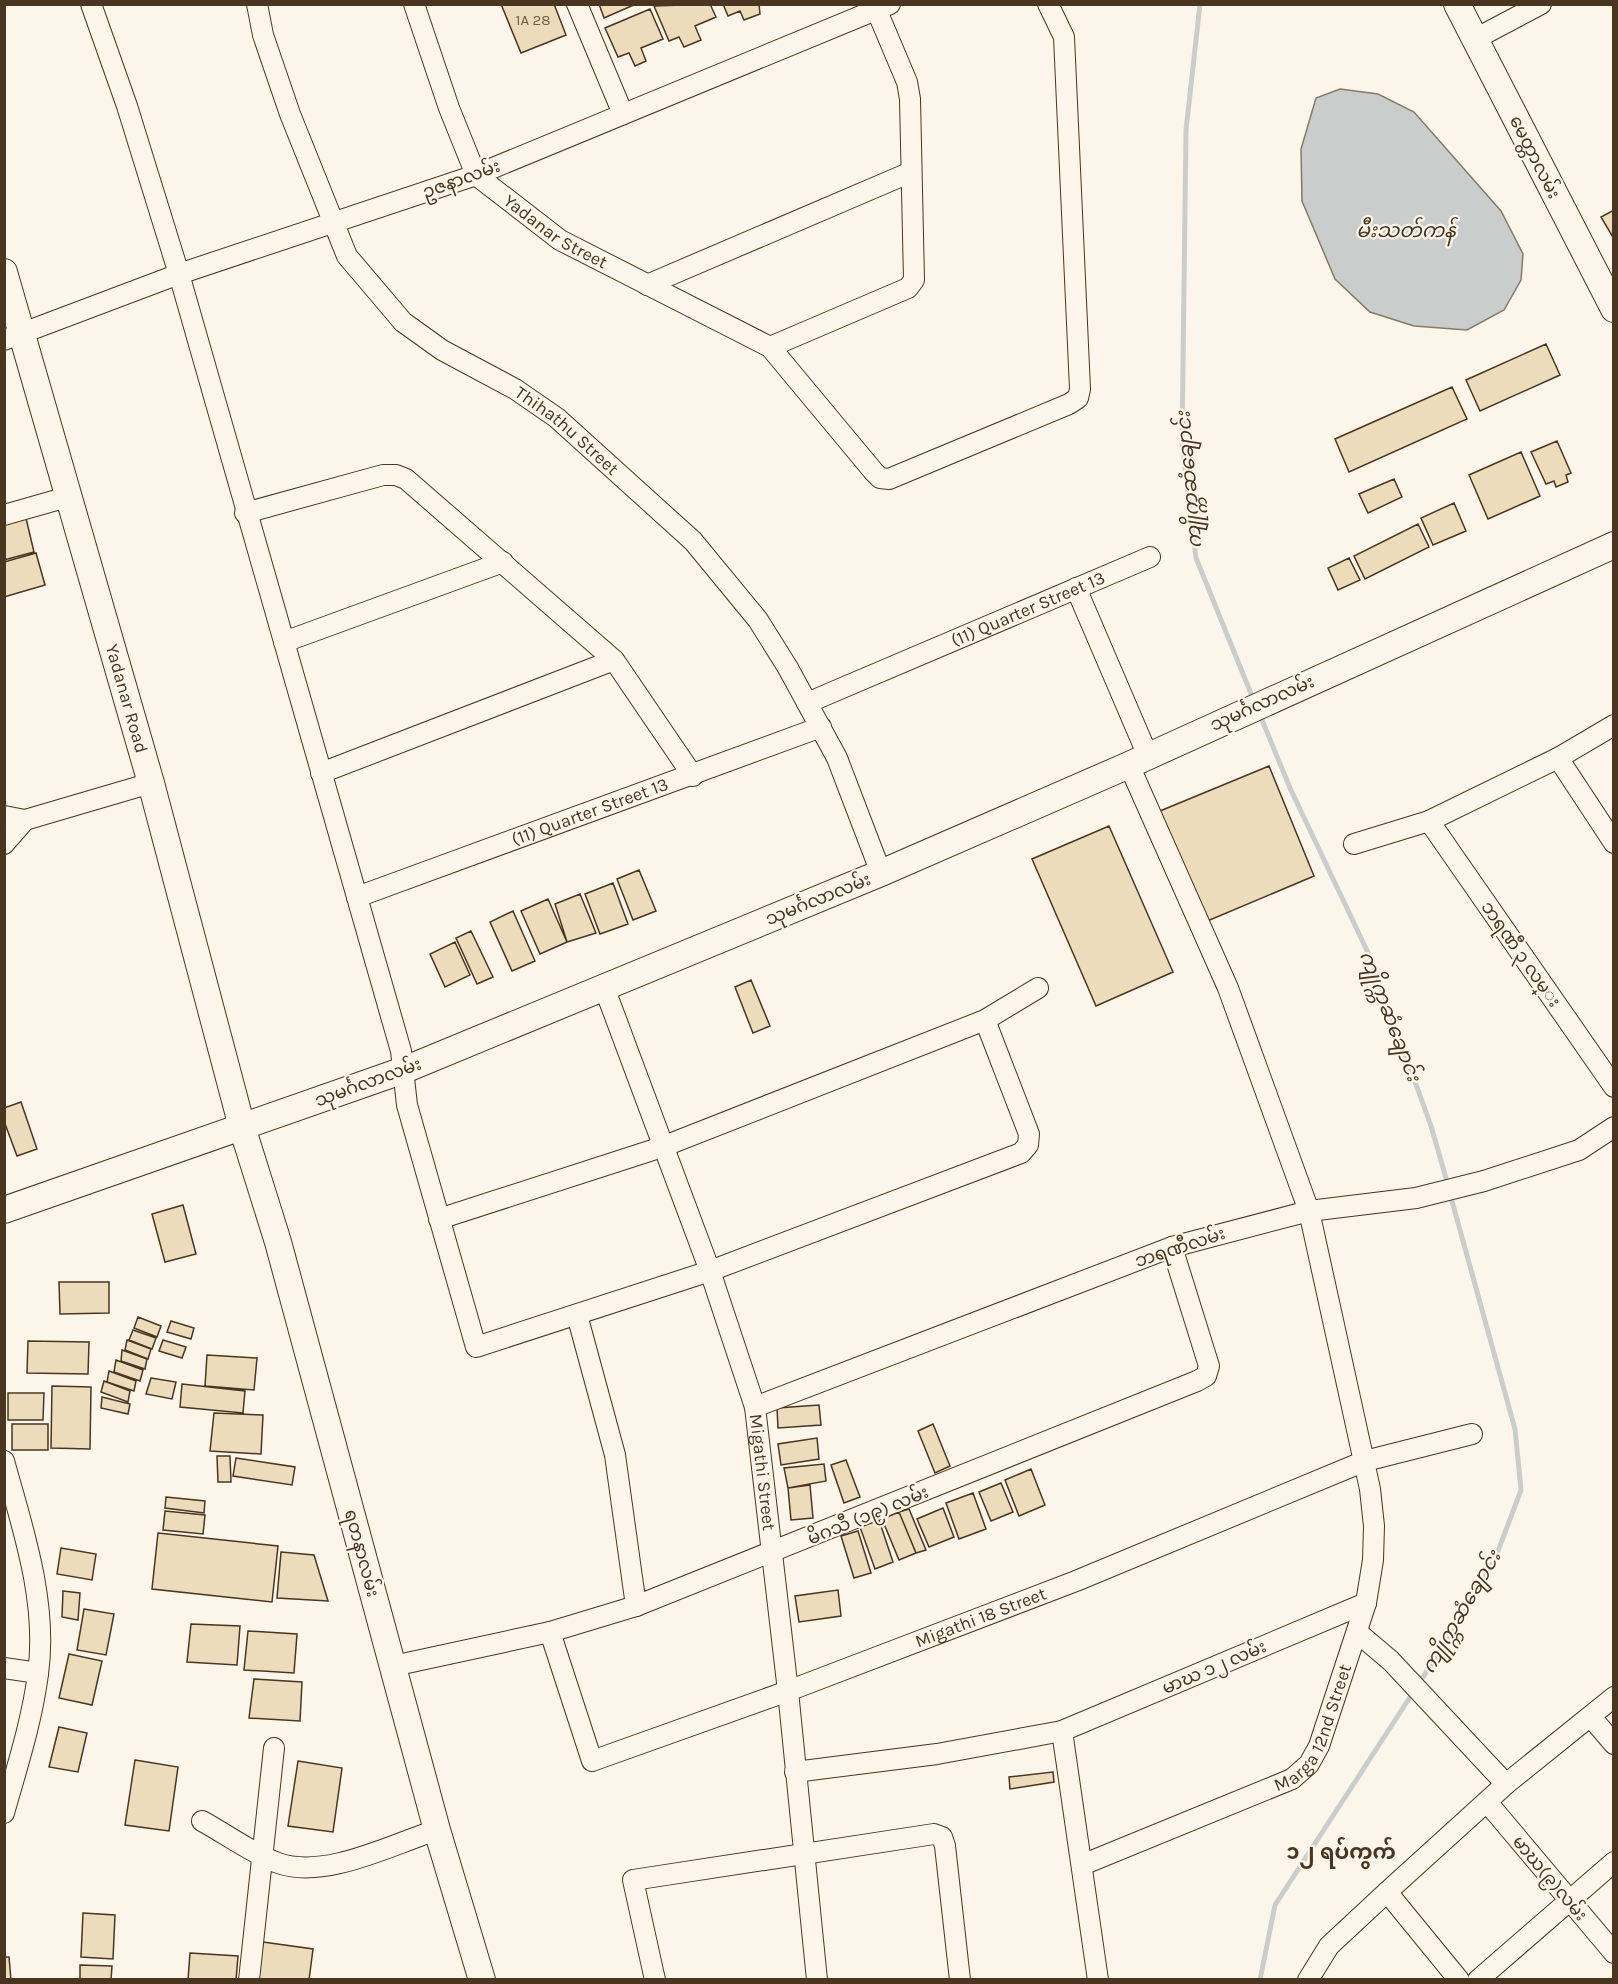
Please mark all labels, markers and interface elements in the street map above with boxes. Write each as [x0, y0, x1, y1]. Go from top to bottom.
house number: 1A 28 [515, 11, 551, 29]
street label: မေတ္တာလမ်း [1501, 111, 1567, 204]
street label: ဥဇနာလမ်း [418, 153, 504, 207]
street label: Yadanar Street [499, 189, 612, 274]
water label: မီးသတ်ကန် [1356, 216, 1459, 247]
street label: Thihathu Street [511, 381, 624, 480]
water label: ကျိုက္ကဆံချောင်း [1168, 409, 1211, 550]
street label: (11) Quarter Street 13 [947, 567, 1108, 651]
street label: Yadanar Road [101, 642, 153, 756]
street label: သုမင်္ဂလာလမ်း [1206, 668, 1319, 739]
street label: (11) Quarter Street 13 [508, 773, 671, 850]
street label: သုမင်္ဂလာလမ်း [761, 866, 875, 934]
street label: ဘရဏီ ၃ လမ္း [1473, 895, 1568, 1013]
water label: ကျိုက္ကဆံချောင်း [1350, 946, 1429, 1087]
street label: သုမင်္ဂလာလမ်း [311, 1051, 426, 1115]
street label: ဘရဏီလမ်း [1131, 1219, 1229, 1276]
street label: Migathi Street [745, 1413, 780, 1532]
street label: မိဂသီ (၁၉) လမ်း [803, 1478, 933, 1553]
street label: ရတနာလမ်း [336, 1506, 386, 1600]
water label: ကျိုက္ကဆံချောင်း [1414, 1544, 1510, 1680]
street label: Migathi 18 Street [912, 1582, 1050, 1652]
street label: မာဃ ၁၂ လမ်း [1158, 1633, 1271, 1703]
street label: Marga 12nd Street [1271, 1661, 1356, 1796]
street label: မာဃ(၉)လမ်း [1505, 1829, 1594, 1928]
district label: ၁၂ ရပ်ကွက် [1286, 1836, 1396, 1869]

